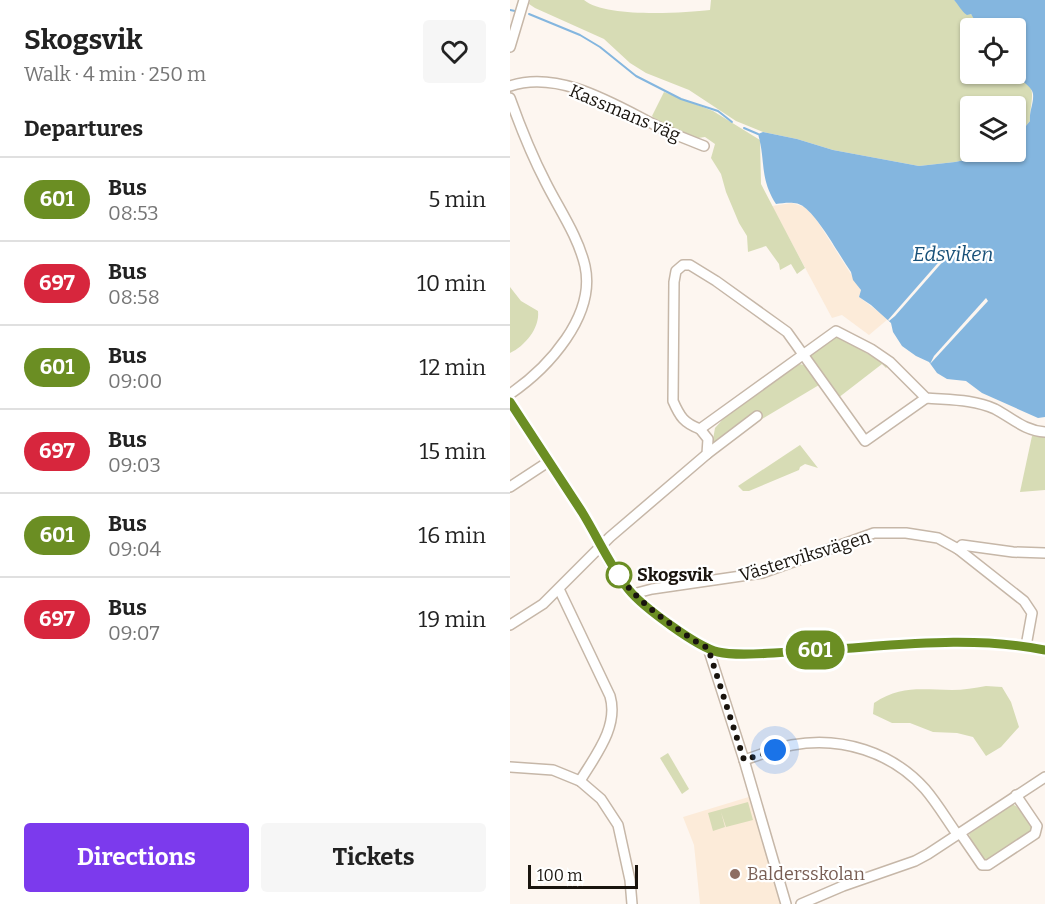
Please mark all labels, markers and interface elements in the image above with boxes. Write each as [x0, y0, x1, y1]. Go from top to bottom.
map controls [960, 18, 1026, 162]
button: locate [960, 18, 1026, 84]
button: heart [423, 20, 486, 83]
text: Skogsvik [24, 23, 143, 56]
text: Walk · 4 min · 250 m [24, 62, 206, 86]
street label: Kassmans väg [566, 80, 684, 146]
button: layers [960, 96, 1026, 162]
text: Departures [24, 115, 143, 142]
text: Bus [108, 174, 147, 201]
text: 601 [40, 186, 74, 212]
text: 5 min [428, 186, 486, 213]
text: 08:53 [108, 201, 159, 225]
water label: Edsviken [913, 242, 993, 266]
text: Bus [108, 258, 147, 285]
text: 697 [39, 270, 75, 296]
text: 10 min [417, 270, 486, 297]
text: 08:58 [108, 285, 160, 309]
text: Bus [108, 342, 147, 369]
text: 601 [40, 354, 74, 380]
text: 12 min [419, 354, 486, 381]
text: 09:00 [108, 369, 162, 393]
text: Bus [108, 426, 147, 453]
text: 697 [39, 438, 75, 464]
text: 15 min [419, 438, 486, 465]
text: 09:03 [108, 453, 161, 477]
text: Bus [108, 510, 147, 537]
text: 601 [40, 522, 74, 548]
text: 16 min [418, 522, 486, 549]
street label: Västerviksvägen [737, 525, 874, 586]
text: 09:04 [108, 537, 161, 561]
marker: Skogsvik [606, 562, 632, 588]
place label: Skogsvik [637, 564, 714, 586]
text: Bus [108, 594, 147, 621]
text: 697 [39, 606, 75, 632]
text: 19 min [418, 606, 486, 633]
text: 09:07 [108, 621, 160, 645]
line badge: 601 [780, 630, 850, 670]
text: 601 [798, 637, 832, 663]
your location [760, 735, 790, 765]
button: Directions [24, 823, 249, 892]
button: Tickets [261, 823, 486, 892]
scale bar [528, 862, 638, 890]
place label: Baldersskolan [747, 863, 865, 885]
text: 100 m [537, 866, 582, 885]
marker: Baldersskolan [728, 867, 742, 881]

